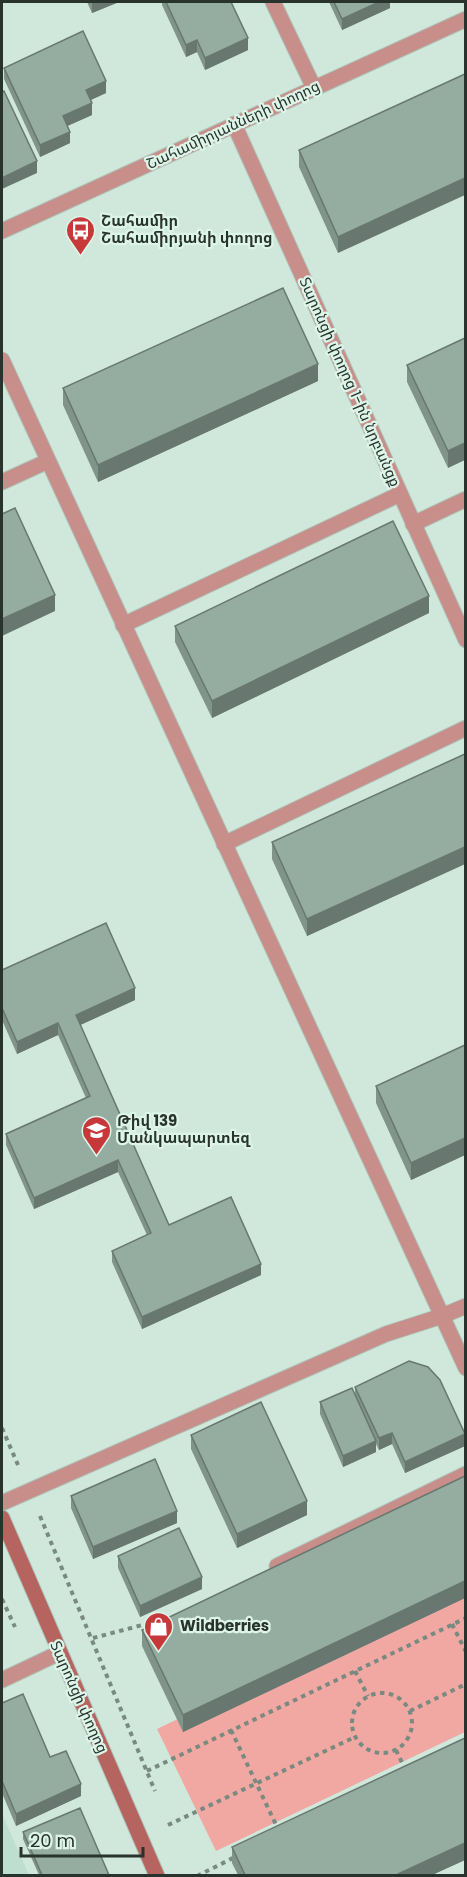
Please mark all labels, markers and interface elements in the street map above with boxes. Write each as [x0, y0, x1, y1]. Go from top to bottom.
street label: Շահամիրյանների փողոց [143, 75, 323, 174]
place label: Շահամիր Շահամիրյանի փողոց [101, 210, 273, 248]
bus stop icon: Շահամիր Շահամիրյանի փողոց [64, 214, 96, 256]
street label: Տարոնցի փողոց 1-ին նրբանցք [295, 274, 406, 490]
place label: Թիվ 139 Մանկապարտեզ [117, 1110, 251, 1148]
school or university icon: Թիվ 139 Մանկապարտեզ [80, 1114, 112, 1156]
shop icon: Wildberries [143, 1610, 175, 1652]
place label: Wildberries [180, 1615, 269, 1636]
street label: Տարոնցի փողոց [45, 1637, 114, 1756]
scale bar [21, 1820, 142, 1858]
text: 20 m [30, 1828, 75, 1853]

